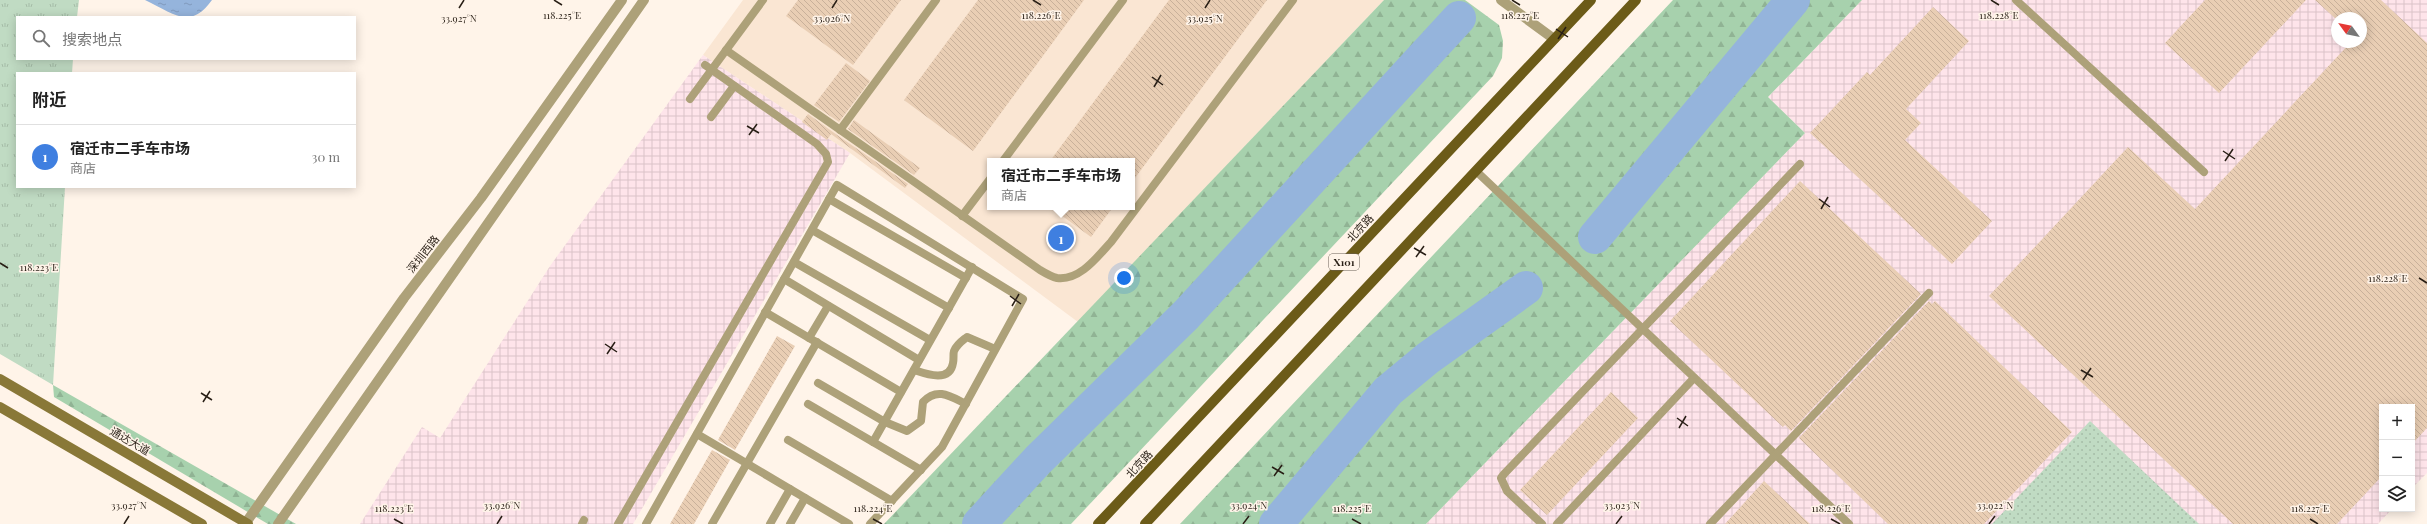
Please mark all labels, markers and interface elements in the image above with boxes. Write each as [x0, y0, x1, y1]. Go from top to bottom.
text: 118.225°E [543, 8, 581, 22]
text: 118.226°E [1021, 8, 1061, 22]
text: 118.227°E [1501, 8, 1539, 22]
text: 118.228°E [1979, 8, 2019, 22]
text: 33.927°N [441, 11, 477, 25]
text: 33.926°N [814, 11, 850, 25]
text: 33.925°N [1187, 11, 1223, 25]
north arrow [2331, 12, 2367, 48]
search box [16, 16, 356, 60]
icon: search [30, 27, 52, 49]
text: 搜索地点 [62, 29, 122, 49]
text: 附近 [32, 88, 66, 110]
text: 宿迁市二手车市场 [70, 138, 190, 158]
text: 1 [43, 148, 47, 165]
text: 30 m [312, 148, 340, 165]
popup [987, 158, 1135, 210]
text: 商店 [70, 159, 96, 176]
text: 宿迁市二手车市场 [1001, 165, 1121, 185]
text: 商店 [1001, 186, 1027, 203]
street label: 北京路 [1343, 210, 1376, 245]
pin: 1 [1048, 223, 1074, 253]
street label: 深圳西路 [403, 232, 442, 276]
road number: X101 [1329, 254, 1359, 270]
text: 118.223°E [20, 260, 58, 274]
your location [1114, 268, 1134, 288]
text: 118.228°E [2368, 271, 2408, 285]
map controls [2379, 404, 2415, 512]
button: + [2379, 404, 2415, 440]
street label: 通达大道 [107, 423, 153, 458]
button: − [2379, 440, 2415, 476]
street label: 北京路 [1122, 446, 1155, 481]
button: layers [2379, 476, 2415, 512]
text: 33.927°N [111, 498, 147, 512]
text: 33.926°N [484, 498, 520, 512]
text: 33.924°N [1231, 498, 1267, 512]
text: 33.923°N [1604, 498, 1640, 512]
text: 33.922°N [1977, 498, 2013, 512]
text: 118.223°E [375, 501, 413, 515]
text: 118.224°E [854, 501, 892, 515]
text: 118.225°E [1333, 501, 1371, 515]
text: 118.226°E [1811, 501, 1851, 515]
text: 118.227°E [2291, 501, 2329, 515]

